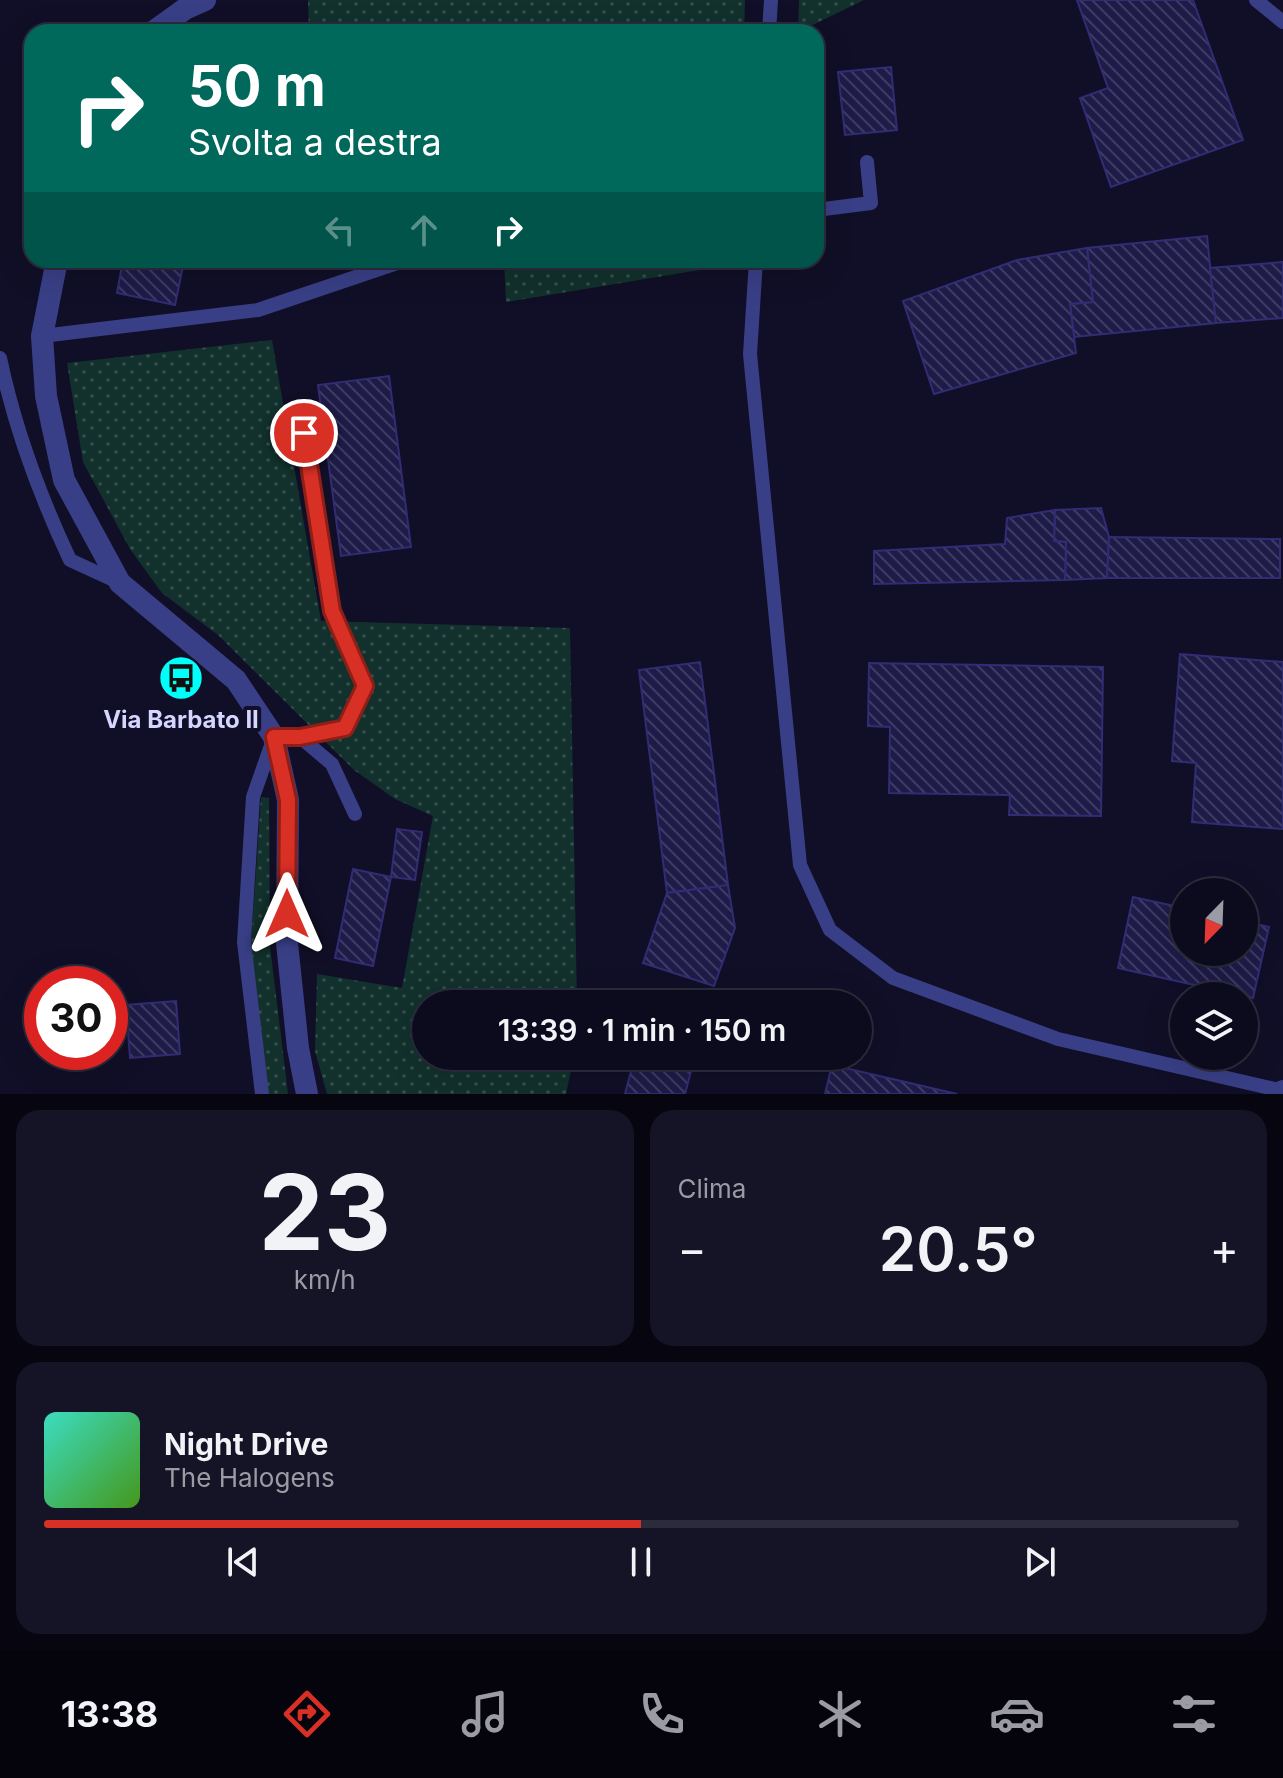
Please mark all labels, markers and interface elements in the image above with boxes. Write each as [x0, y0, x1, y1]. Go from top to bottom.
text: 50 m [188, 52, 326, 120]
icon: right [56, 56, 160, 160]
text: Svolta a destra [188, 120, 442, 164]
icon: left [318, 208, 362, 252]
icon: ahead [402, 208, 446, 252]
icon: right [486, 208, 530, 252]
pin [270, 399, 338, 467]
icon: arrive [282, 411, 326, 455]
bus stop icon: Via Barbato II [157, 654, 205, 702]
place label: Via Barbato II [103, 705, 259, 734]
position arrow [245, 872, 329, 956]
north arrow [1170, 878, 1258, 966]
map controls [1170, 878, 1258, 1070]
speed limit sign: 30 [24, 966, 128, 1070]
button: layers [1170, 982, 1258, 1070]
text: 13:39 · 1 min · 150 m [498, 1012, 786, 1048]
text: 23 [258, 1149, 391, 1275]
text: Clima [678, 1173, 746, 1204]
text: 20.5° [879, 1213, 1038, 1285]
text: − [678, 1222, 707, 1276]
text: + [1210, 1222, 1239, 1276]
text: km/h [294, 1264, 356, 1295]
text: Night Drive [164, 1426, 328, 1462]
text: The Halogens [164, 1462, 335, 1493]
icon: previous [221, 1540, 265, 1584]
icon: pause [619, 1540, 663, 1584]
icon: next [1018, 1540, 1062, 1584]
icon: directions [279, 1686, 335, 1742]
icon: music [457, 1686, 513, 1742]
icon: phone [634, 1686, 690, 1742]
icon: climate [812, 1686, 868, 1742]
icon: car [989, 1686, 1045, 1742]
icon: filters [1166, 1686, 1222, 1742]
text: 13:38 [61, 1692, 158, 1736]

